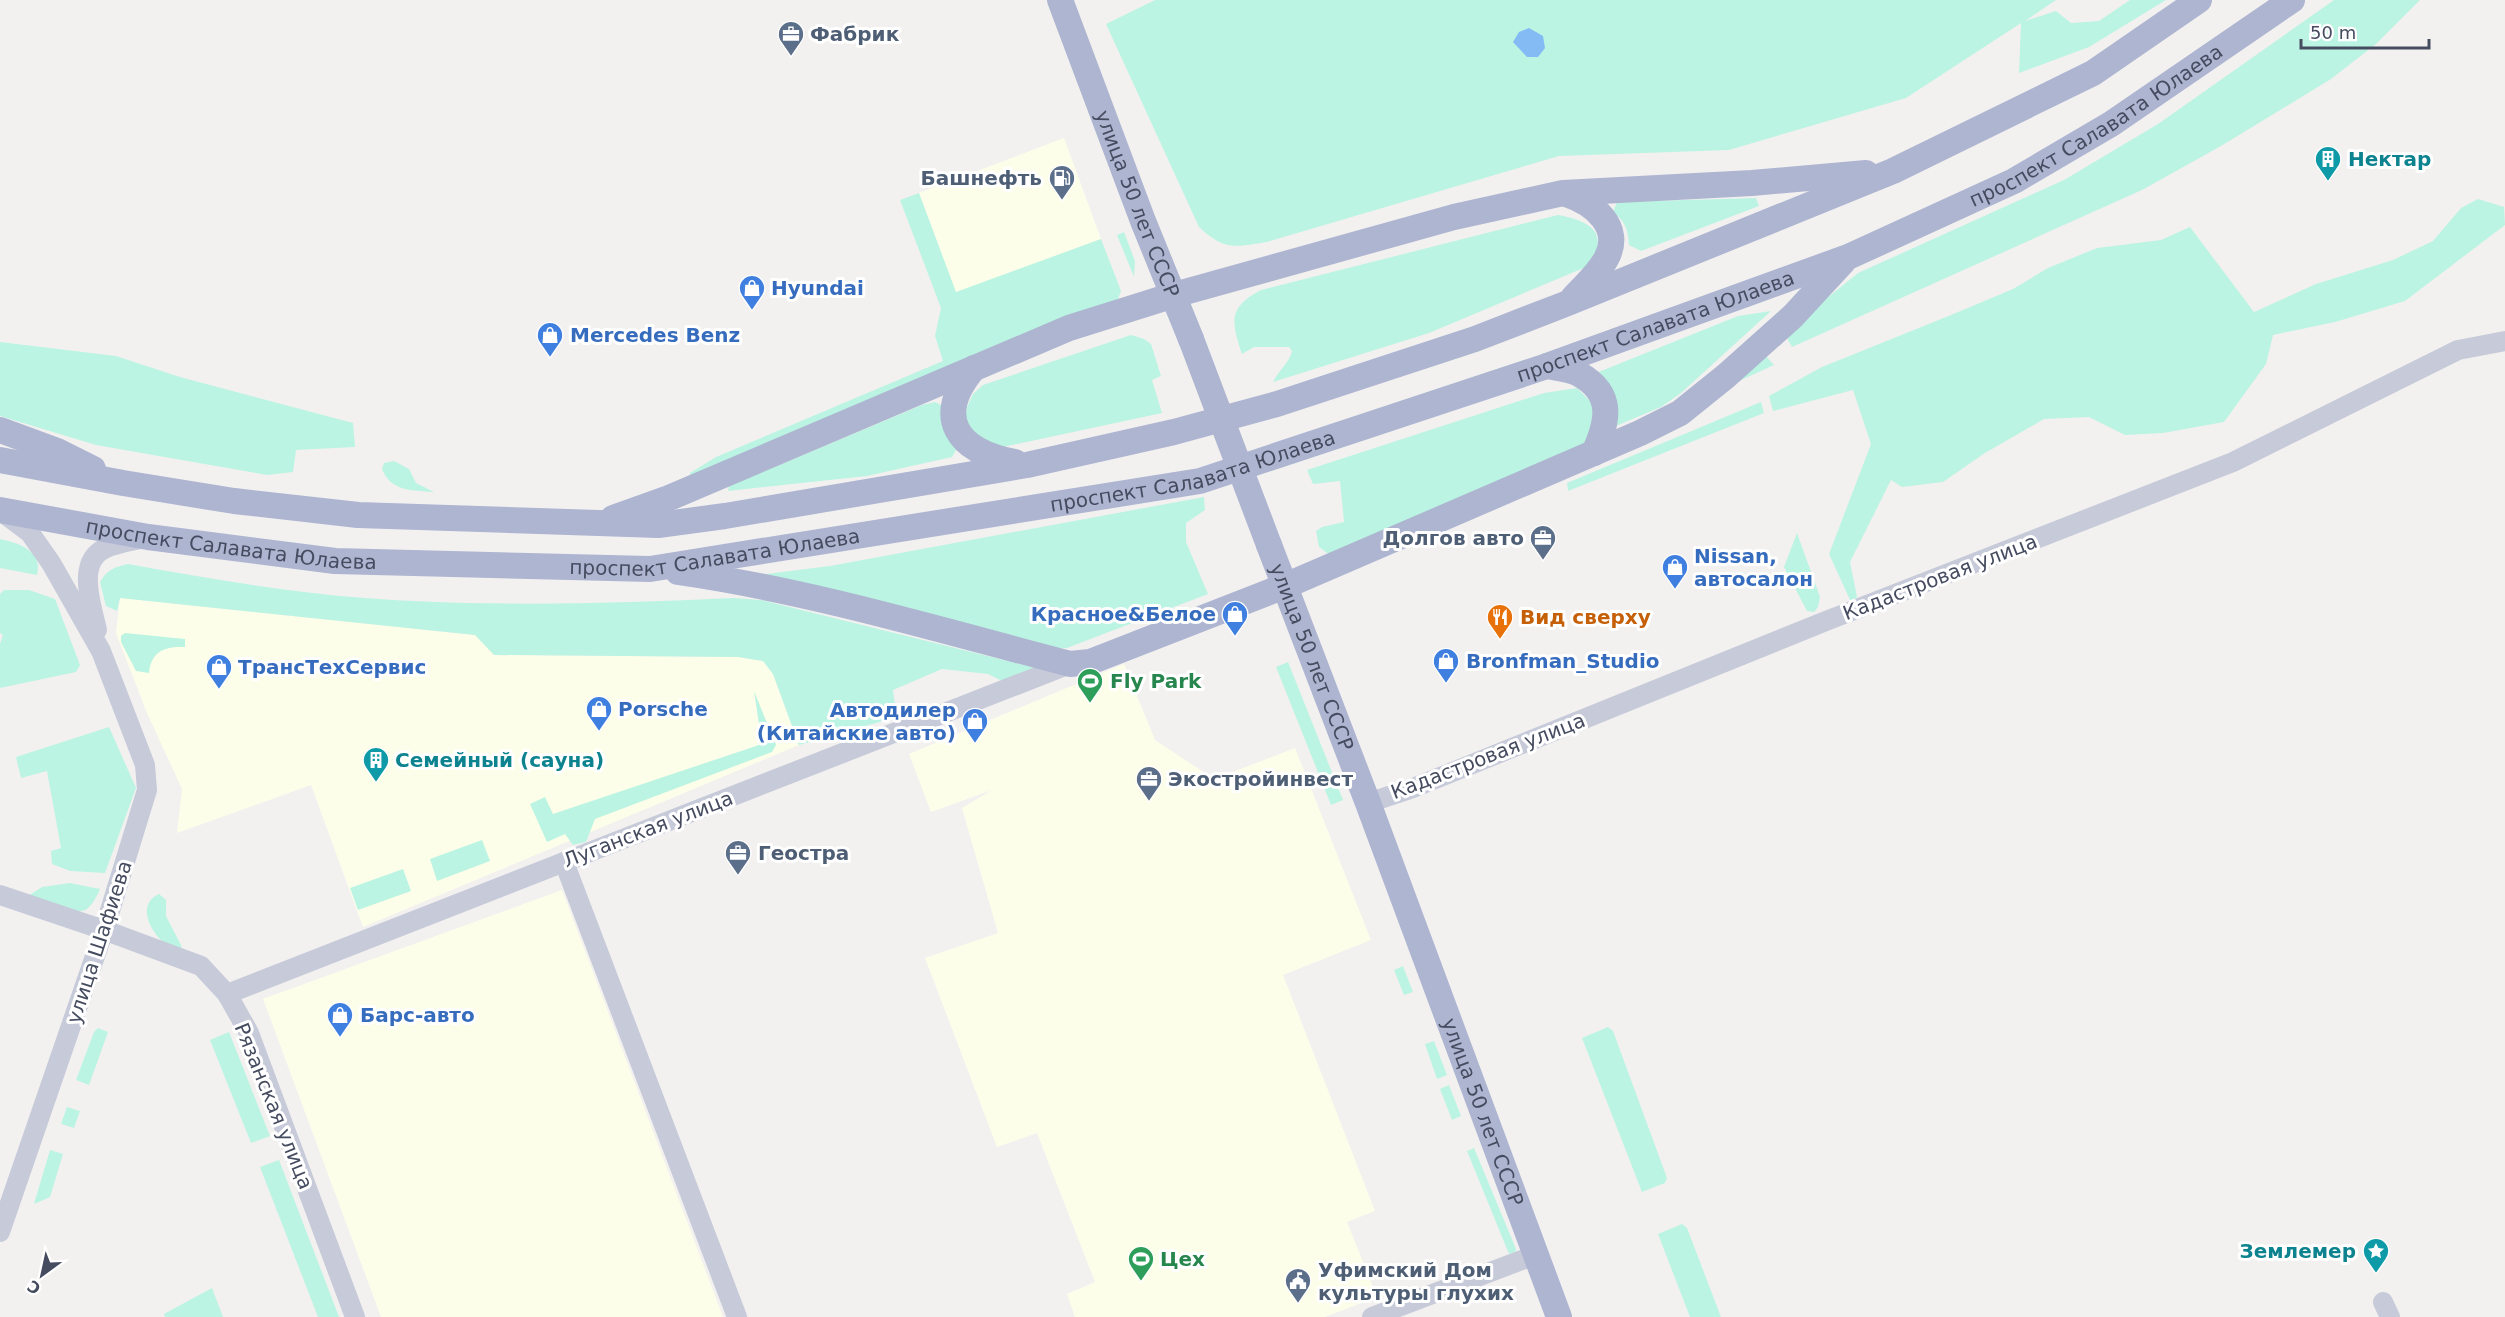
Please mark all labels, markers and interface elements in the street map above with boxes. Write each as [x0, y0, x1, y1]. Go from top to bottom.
scale bar [2301, 12, 2428, 50]
office icon: Фабрик [776, 19, 806, 57]
place label: Фабрик [810, 22, 900, 46]
text: 50 m [2310, 22, 2356, 43]
street label: проспект Салавата Юлаева [1965, 39, 2227, 212]
street label: улица 50 лет СССР [1090, 107, 1185, 301]
building icon: Нектар [2313, 144, 2343, 182]
place label: Нектар [2348, 147, 2431, 171]
fuel station icon: Башнефть [1047, 163, 1077, 201]
place label: Башнефть [921, 166, 1042, 190]
street label: проспект Салавата Юлаева [1514, 266, 1797, 387]
shop icon: Hyundai [737, 273, 767, 311]
place label: Hyundai [771, 276, 864, 300]
shop icon: Mercedes Benz [535, 320, 565, 358]
place label: Mercedes Benz [570, 323, 740, 347]
street label: проспект Салавата Юлаева [1048, 425, 1338, 517]
street label: проспект Салавата Юлаева [84, 514, 377, 574]
office icon: Долгов авто [1528, 523, 1558, 561]
street label: проспект Салавата Юлаева [569, 524, 862, 581]
place label: Долгов авто [1383, 526, 1524, 550]
street label: Кадастровая улица [1840, 529, 2040, 625]
place label: Nissan, автосалон [1694, 544, 1813, 591]
shop icon: Nissan, автосалон [1660, 552, 1690, 590]
street label: улица 50 лет СССР [1265, 560, 1359, 754]
shop icon: Красное&Белое [1220, 599, 1250, 637]
place label: Красное&Белое [1031, 602, 1216, 626]
restaurant icon: Вид сверху [1485, 602, 1515, 640]
place label: Вид сверху [1520, 605, 1651, 629]
shop icon: Bronfman_Studio [1431, 646, 1461, 684]
place label: Bronfman_Studio [1466, 649, 1659, 673]
shop icon: ТрансТехСервис [204, 652, 234, 690]
place label: ТрансТехСервис [238, 655, 426, 679]
sports icon: Fly Park [1075, 666, 1105, 704]
place label: Fly Park [1110, 669, 1202, 693]
shop icon: Porsche [584, 694, 614, 732]
place label: Porsche [618, 697, 708, 721]
place label: Автодилер (Китайские авто) [757, 698, 956, 745]
shop icon: Автодилер (Китайские авто) [960, 706, 990, 744]
street label: Кадастровая улица [1388, 708, 1588, 804]
building icon: Семейный (сауна) [361, 745, 391, 783]
place label: Семейный (сауна) [395, 748, 604, 772]
office icon: Экостройинвест [1134, 764, 1164, 802]
place label: Экостройинвест [1168, 767, 1353, 791]
street label: Луганская улица [560, 786, 736, 872]
office icon: Геостра [723, 838, 753, 876]
place label: Геостра [758, 841, 849, 865]
street label: улица Шафиева [61, 857, 137, 1027]
shop icon: Барс-авто [325, 1000, 355, 1038]
place label: Барс-авто [360, 1003, 475, 1027]
street label: улица 50 лет СССР [1437, 1015, 1529, 1209]
street label: Рязанская улица [230, 1019, 318, 1193]
place icon: Землемер [2361, 1236, 2391, 1274]
place label: Землемер [2239, 1239, 2356, 1263]
sports icon: Цех [1126, 1244, 1156, 1282]
north arrow [12, 1245, 72, 1305]
place label: Цех [1160, 1247, 1205, 1271]
place label: Уфимский Дом культуры глухих [1318, 1258, 1514, 1305]
public building icon: Уфимский Дом культуры глухих [1283, 1266, 1313, 1304]
text: С [24, 1276, 44, 1298]

